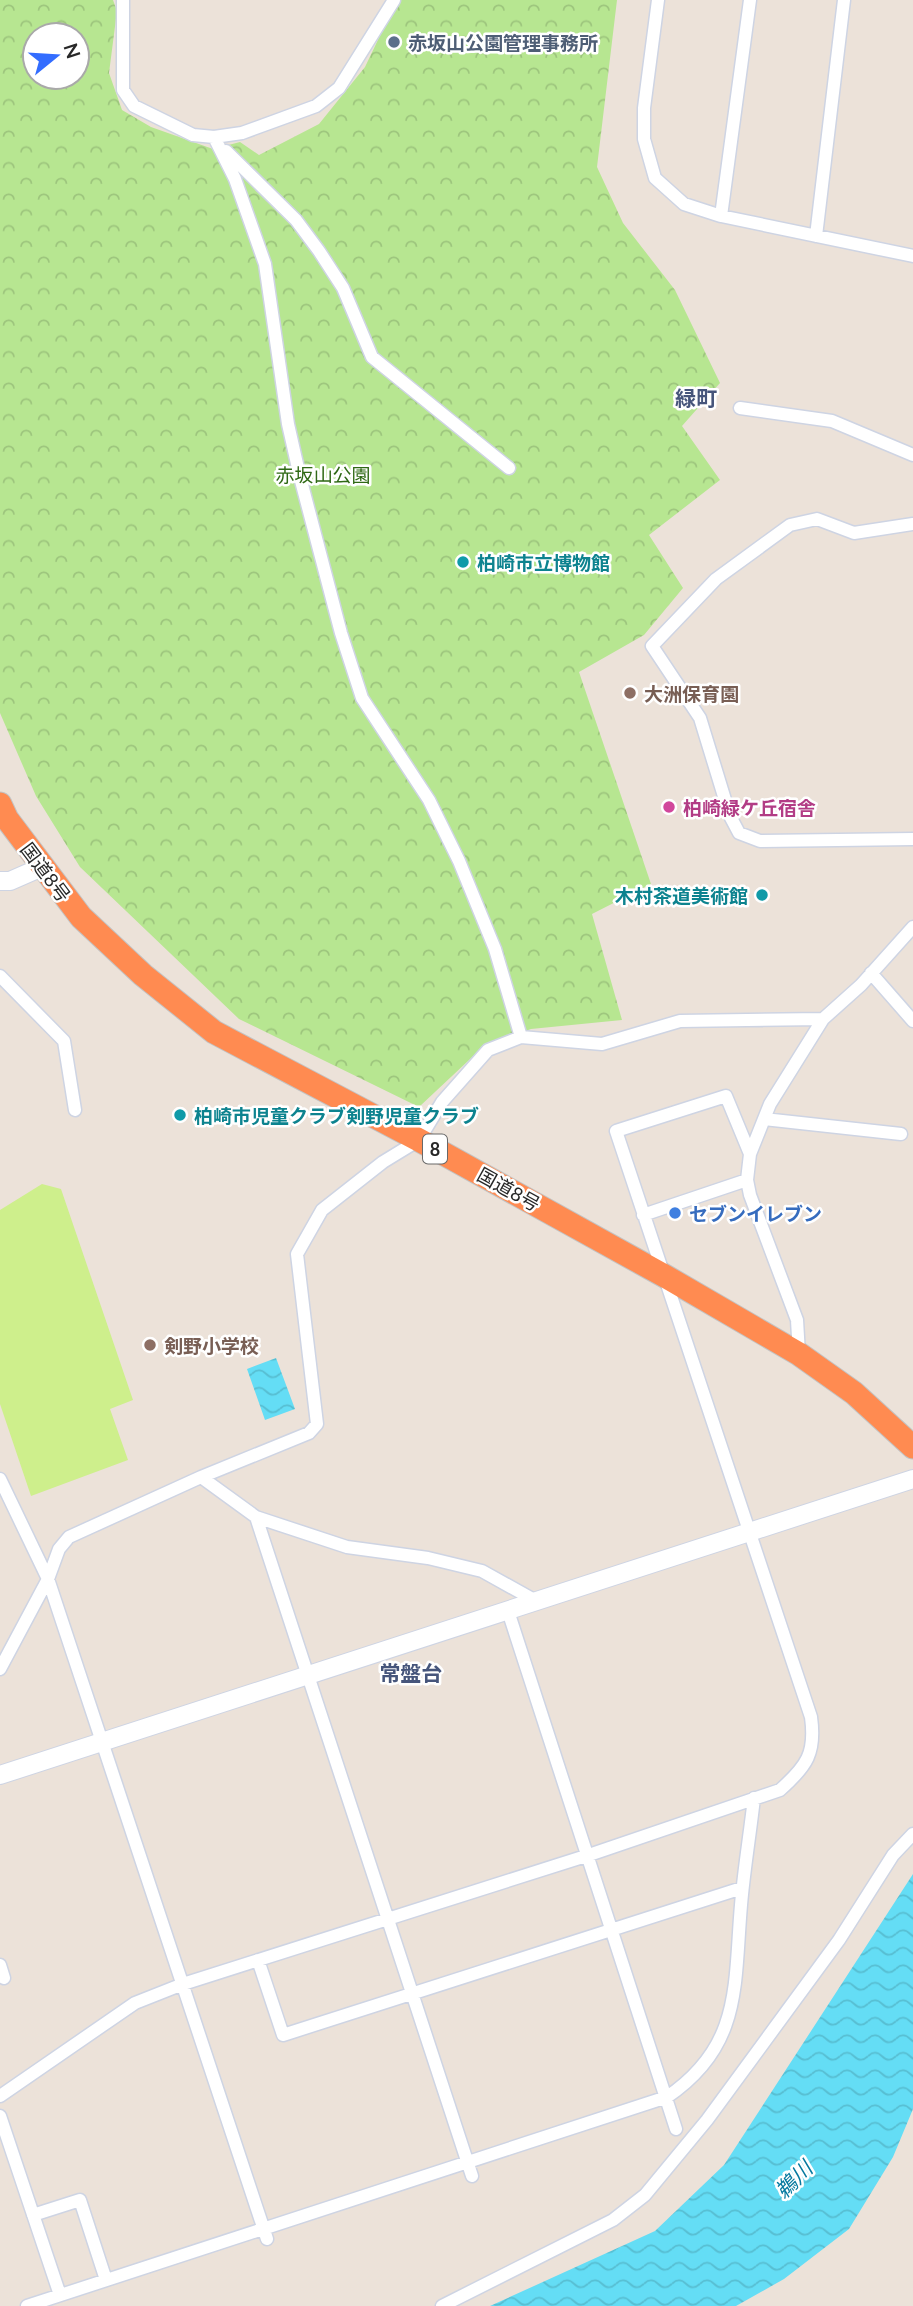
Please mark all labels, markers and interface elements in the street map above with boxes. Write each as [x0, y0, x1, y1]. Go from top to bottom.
north arrow [21, 21, 91, 91]
place label: 赤坂山公園管理事務所 [408, 31, 598, 54]
marker: 赤坂山公園管理事務所 [386, 34, 402, 50]
text: N [59, 40, 86, 61]
district label: 緑町 [675, 385, 717, 410]
park label: 赤坂山公園 [275, 463, 371, 486]
place label: 柏崎市立博物館 [477, 551, 610, 574]
marker: 柏崎市立博物館 [455, 554, 471, 570]
place label: 大洲保育園 [644, 682, 739, 705]
marker: 大洲保育園 [622, 685, 638, 701]
place label: 柏崎緑ケ丘宿舎 [683, 796, 816, 819]
marker: 柏崎緑ケ丘宿舎 [661, 799, 677, 815]
street label: 国道8号 [16, 838, 76, 906]
place label: 木村茶道美術館 [615, 884, 748, 907]
marker: 木村茶道美術館 [754, 887, 770, 903]
place label: 柏崎市児童クラブ剣野児童クラブ [194, 1104, 479, 1127]
marker: 柏崎市児童クラブ剣野児童クラブ [172, 1107, 188, 1123]
road number: 8 [423, 1134, 447, 1164]
street label: 国道8号 [474, 1162, 544, 1216]
place label: セブンイレブン [689, 1202, 822, 1225]
marker: セブンイレブン [667, 1205, 683, 1221]
place label: 剣野小学校 [164, 1334, 259, 1357]
marker: 剣野小学校 [142, 1337, 158, 1353]
district label: 常盤台 [380, 1660, 443, 1685]
water label: 鵜川 [769, 2154, 818, 2203]

